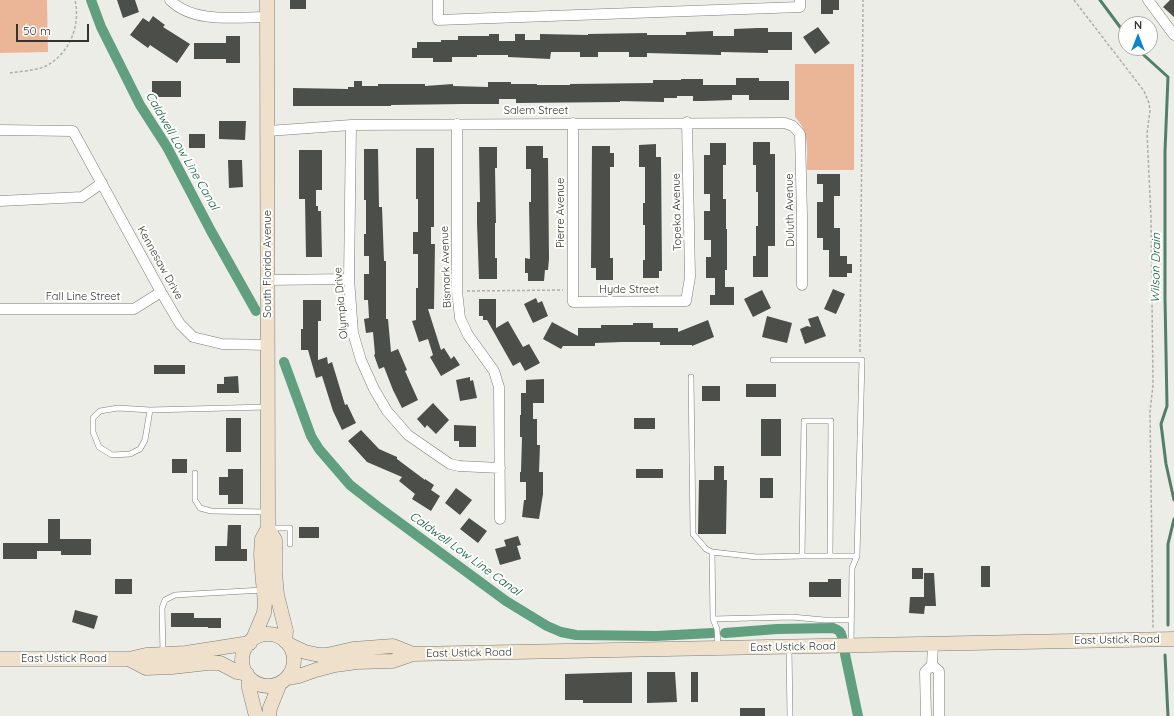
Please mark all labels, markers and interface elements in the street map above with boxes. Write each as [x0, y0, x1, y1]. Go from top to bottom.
scale bar [18, 16, 91, 42]
north arrow [1118, 16, 1158, 56]
text: N [1134, 18, 1142, 32]
text: 50 m [23, 23, 51, 38]
water label: Caldwell Low Line Canal [142, 90, 222, 212]
street label: Salem Street [504, 104, 568, 118]
street label: Topeka Avenue [670, 173, 684, 251]
street label: Duluth Avenue [783, 173, 797, 247]
street label: Pierre Avenue [554, 178, 568, 248]
street label: South Florida Avenue [261, 210, 275, 318]
street label: Kennesaw Drive [134, 224, 186, 302]
street label: Bismark Avenue [438, 226, 454, 308]
water label: Wilson Drain [1148, 233, 1164, 303]
street label: Olympia Drive [331, 266, 351, 340]
street label: Hyde Street [599, 283, 659, 297]
street label: Fall Line Street [46, 290, 120, 304]
water label: Caldwell Low Line Canal [407, 509, 523, 599]
street label: East Ustick Road [1074, 633, 1160, 647]
street label: East Ustick Road [750, 640, 836, 654]
street label: East Ustick Road [426, 646, 512, 660]
street label: East Ustick Road [21, 652, 107, 666]

